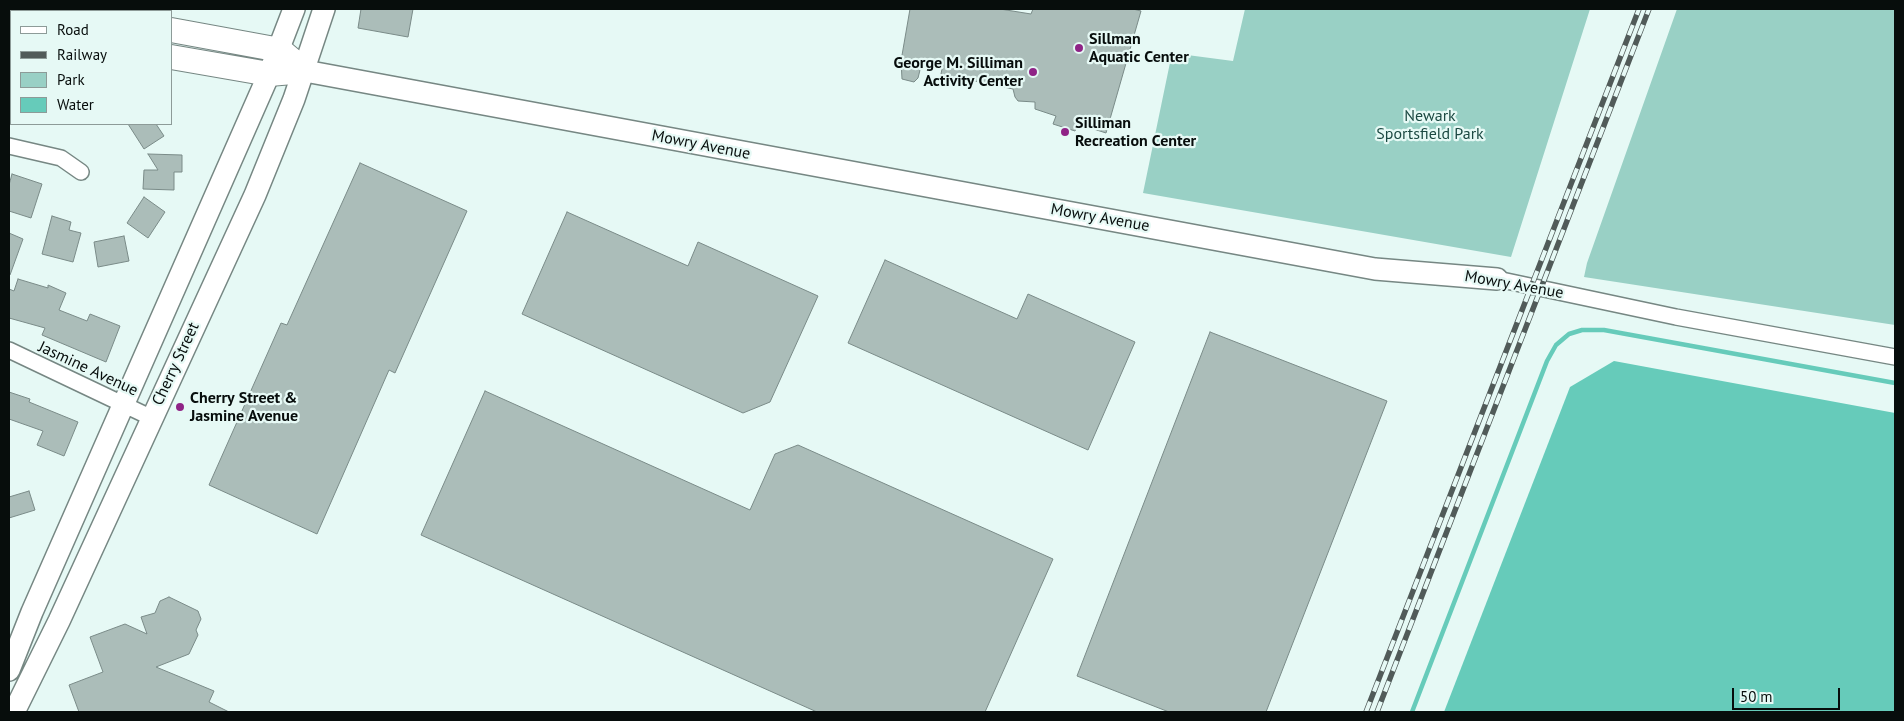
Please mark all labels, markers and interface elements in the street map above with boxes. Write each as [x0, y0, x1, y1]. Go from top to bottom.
legend [10, 10, 172, 125]
text: Road [57, 20, 89, 39]
place label: Sillman Aquatic Center [1089, 29, 1189, 67]
marker: Sillman Aquatic Center [1073, 42, 1085, 54]
text: Railway [57, 45, 107, 64]
place label: George M. Silliman Activity Center [893, 53, 1023, 91]
marker: George M. Silliman Activity Center [1027, 66, 1039, 78]
text: Park [57, 70, 85, 89]
text: Water [57, 95, 94, 114]
park label: Newark Sportsfield Park [1376, 106, 1484, 144]
place label: Silliman Recreation Center [1075, 113, 1196, 151]
street label: Mowry Avenue [650, 126, 752, 164]
marker: Silliman Recreation Center [1059, 126, 1071, 138]
street label: Mowry Avenue [1049, 200, 1151, 236]
street label: Mowry Avenue [1463, 267, 1565, 303]
street label: Cherry Street [148, 319, 204, 409]
street label: Jasmine Avenue [35, 338, 141, 400]
place label: Cherry Street & Jasmine Avenue [190, 388, 298, 426]
marker: Cherry Street & Jasmine Avenue [174, 401, 186, 413]
scale bar [1734, 678, 1842, 710]
text: 50 m [1740, 687, 1773, 706]

